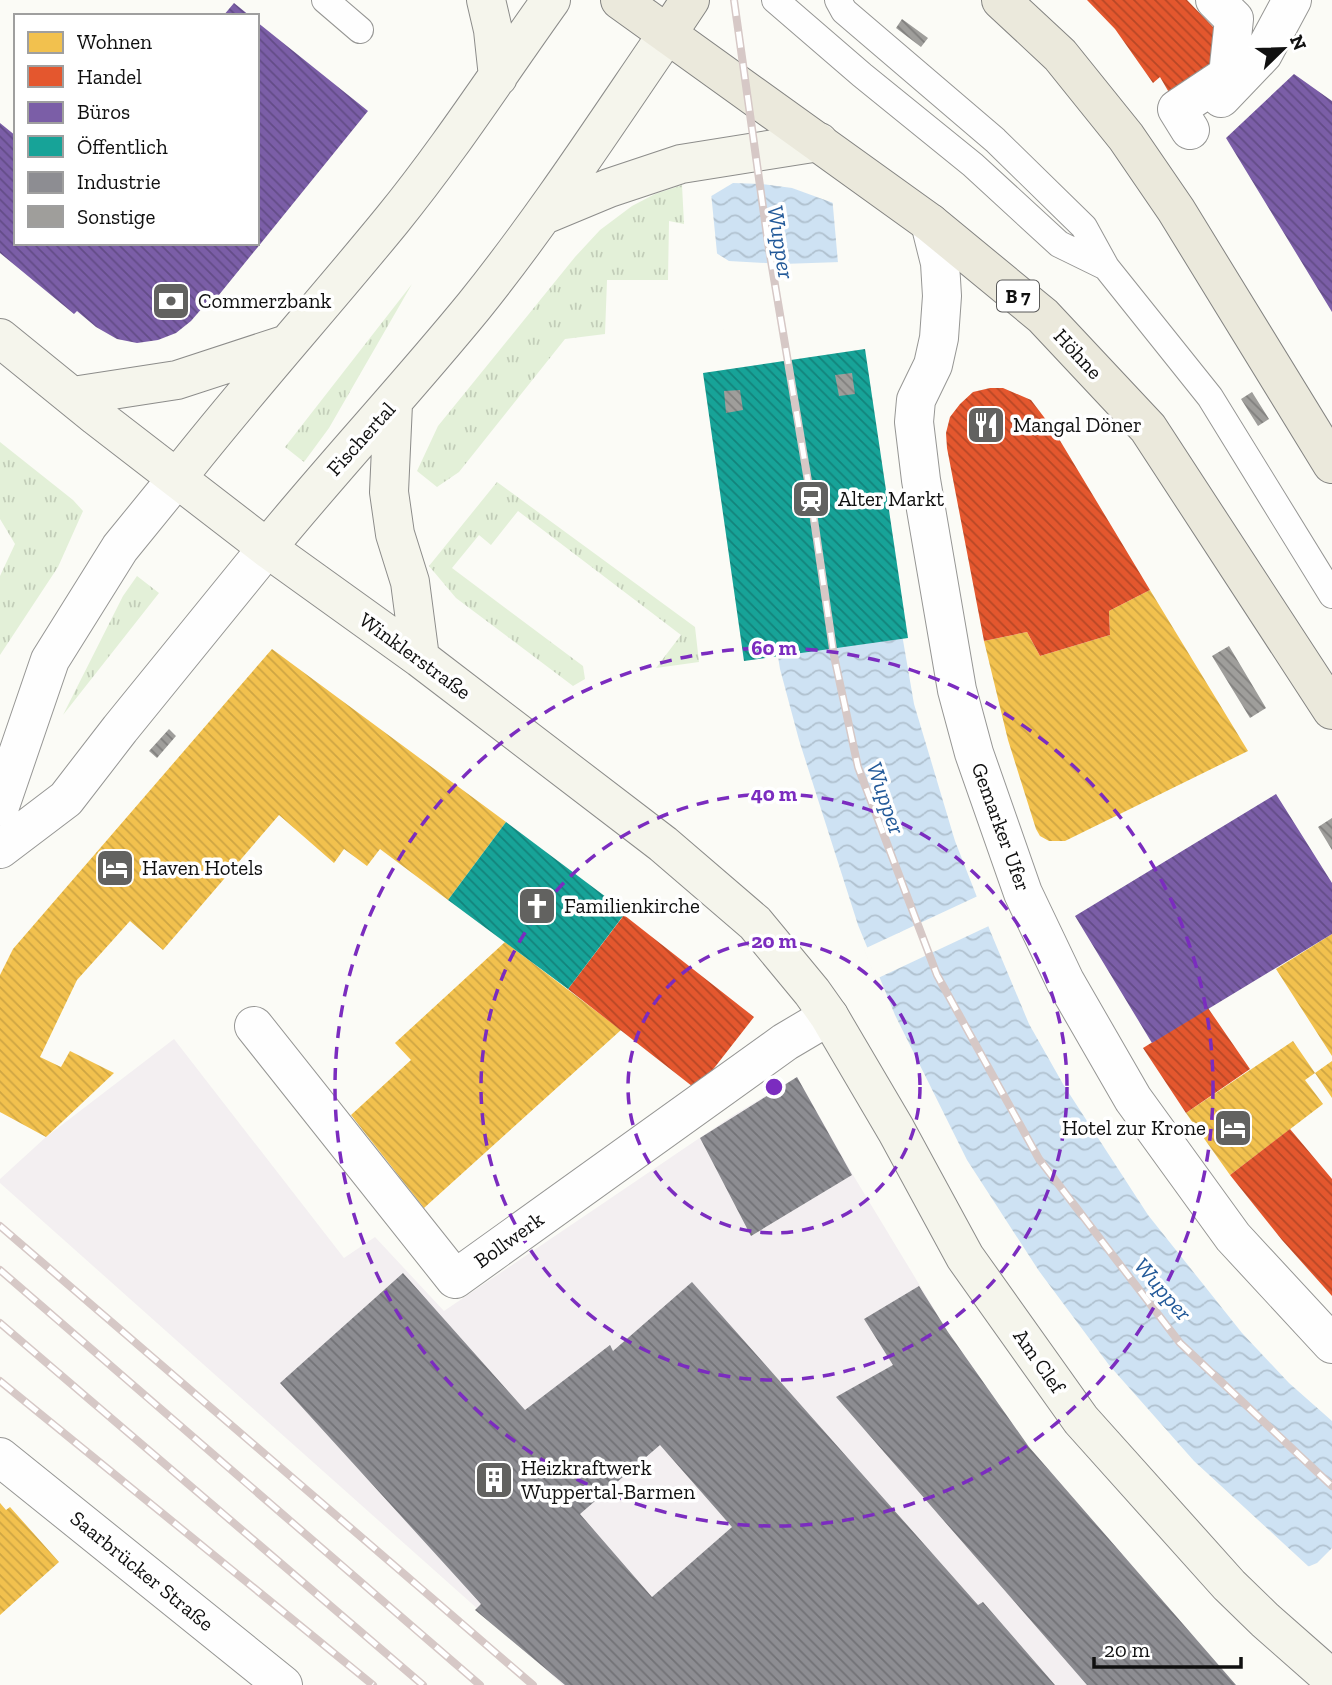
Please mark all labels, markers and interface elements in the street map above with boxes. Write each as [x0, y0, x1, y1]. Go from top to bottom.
legend [14, 14, 259, 245]
north arrow [1248, 14, 1318, 84]
text: Wohnen [77, 29, 152, 54]
text: N [1285, 31, 1312, 54]
text: Handel [77, 64, 142, 89]
text: Büros [77, 99, 130, 124]
text: Öffentlich [77, 134, 168, 159]
text: Industrie [77, 169, 161, 194]
water label: Wupper [761, 203, 801, 281]
text: Sonstige [77, 204, 155, 229]
bank icon: Commerzbank [150, 280, 192, 322]
road number: B 7 [997, 280, 1039, 312]
place label: Commerzbank [198, 288, 331, 313]
street label: Höhne [1049, 323, 1108, 384]
street label: Fischertal [321, 396, 400, 481]
restaurant icon: Mangal Döner [965, 404, 1007, 446]
place label: Mangal Döner [1013, 412, 1142, 437]
station icon: Alter Markt [790, 478, 832, 520]
place label: Alter Markt [838, 486, 944, 511]
street label: Winklerstraße [355, 607, 476, 705]
text: 60 m [751, 635, 797, 660]
water label: Wupper [861, 758, 911, 838]
street label: Gemarker Ufer [967, 759, 1036, 894]
text: 40 m [751, 781, 798, 806]
hotel icon: Haven Hotels [94, 847, 136, 889]
place label: Haven Hotels [142, 855, 263, 880]
church icon: Familienkirche [516, 885, 558, 927]
place label: Familienkirche [564, 893, 700, 918]
text: 20 m [751, 928, 797, 953]
centre of rings [762, 1075, 786, 1099]
hotel icon: Hotel zur Krone [1212, 1107, 1254, 1149]
place label: Hotel zur Krone [1062, 1115, 1206, 1140]
street label: Bollwerk [469, 1206, 548, 1273]
water label: Wupper [1128, 1252, 1198, 1326]
street label: Am Clef [1008, 1324, 1071, 1399]
place label: Heizkraftwerk Wuppertal-Barmen [521, 1455, 695, 1504]
building icon: Heizkraftwerk Wuppertal-Barmen [473, 1459, 515, 1501]
street label: Saarbrücker Straße [66, 1505, 219, 1636]
scale bar [1094, 1626, 1241, 1670]
text: 20 m [1104, 1637, 1150, 1662]

